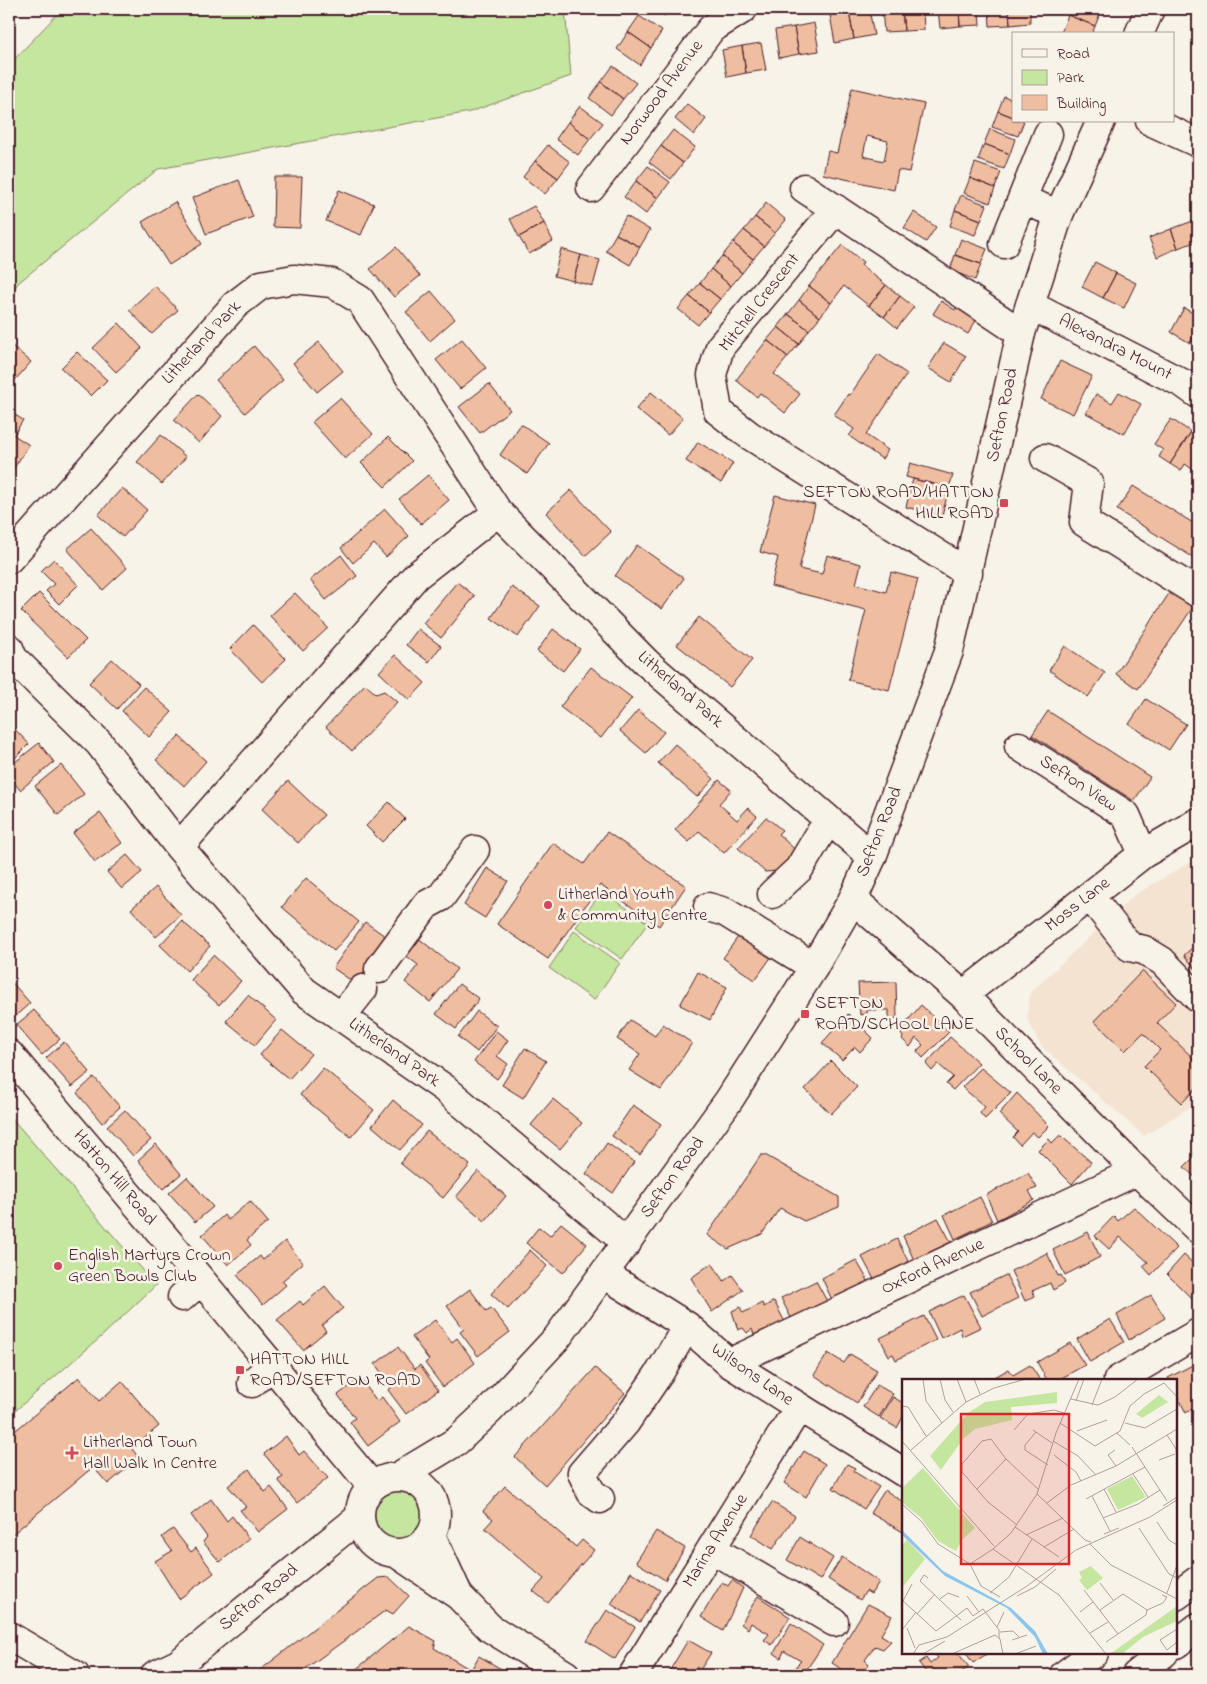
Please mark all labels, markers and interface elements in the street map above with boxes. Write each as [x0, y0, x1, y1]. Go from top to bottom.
legend [1012, 32, 1174, 122]
street label: Norwood Avenue [614, 34, 711, 151]
text: Road [1057, 43, 1090, 65]
text: Park [1057, 67, 1085, 89]
text: Building [1056, 93, 1106, 116]
street label: Mitchell Crescent [713, 248, 807, 358]
street label: Litherland Park [156, 295, 248, 391]
street label: Alexandra Mount [1054, 308, 1176, 388]
street label: Sefton Road [980, 366, 1026, 464]
place label: SEFTON ROAD/HATTON HILL ROAD [803, 480, 994, 527]
marker: SEFTON ROAD/HATTON HILL ROAD [998, 497, 1010, 509]
street label: Litherland Park [631, 645, 729, 735]
street label: Sefton View [1034, 749, 1122, 819]
street label: Sefton Road [850, 783, 910, 881]
street label: Moss Lane [1040, 871, 1117, 939]
place label: Litherland Youth & Community Centre [558, 882, 708, 929]
marker: Litherland Youth & Community Centre [542, 899, 554, 911]
place label: SEFTON ROAD/SCHOOL LANE [815, 991, 974, 1038]
marker: SEFTON ROAD/SCHOOL LANE [799, 1008, 811, 1020]
street label: Litherland Park [343, 1012, 445, 1094]
street label: School Lane [988, 1021, 1069, 1102]
street label: Hatton Hill Road [66, 1124, 162, 1232]
street label: Sefton Road [635, 1132, 711, 1224]
street label: Oxford Avenue [877, 1231, 989, 1302]
place label: English Martyrs Crown Green Bowls Club [68, 1243, 231, 1290]
marker: English Martyrs Crown Green Bowls Club [52, 1260, 64, 1272]
street label: Wilsons Lane [705, 1337, 799, 1414]
place label: HATTON HILL ROAD/SEFTON ROAD [250, 1347, 421, 1394]
marker: HATTON HILL ROAD/SEFTON ROAD [234, 1364, 246, 1376]
inset map [902, 1379, 1177, 1654]
place label: Litherland Town Hall Walk In Centre [83, 1430, 218, 1477]
marker: Litherland Town Hall Walk In Centre [65, 1446, 79, 1460]
street label: Marina Avenue [677, 1488, 756, 1593]
street label: Sefton Road [214, 1558, 304, 1638]

